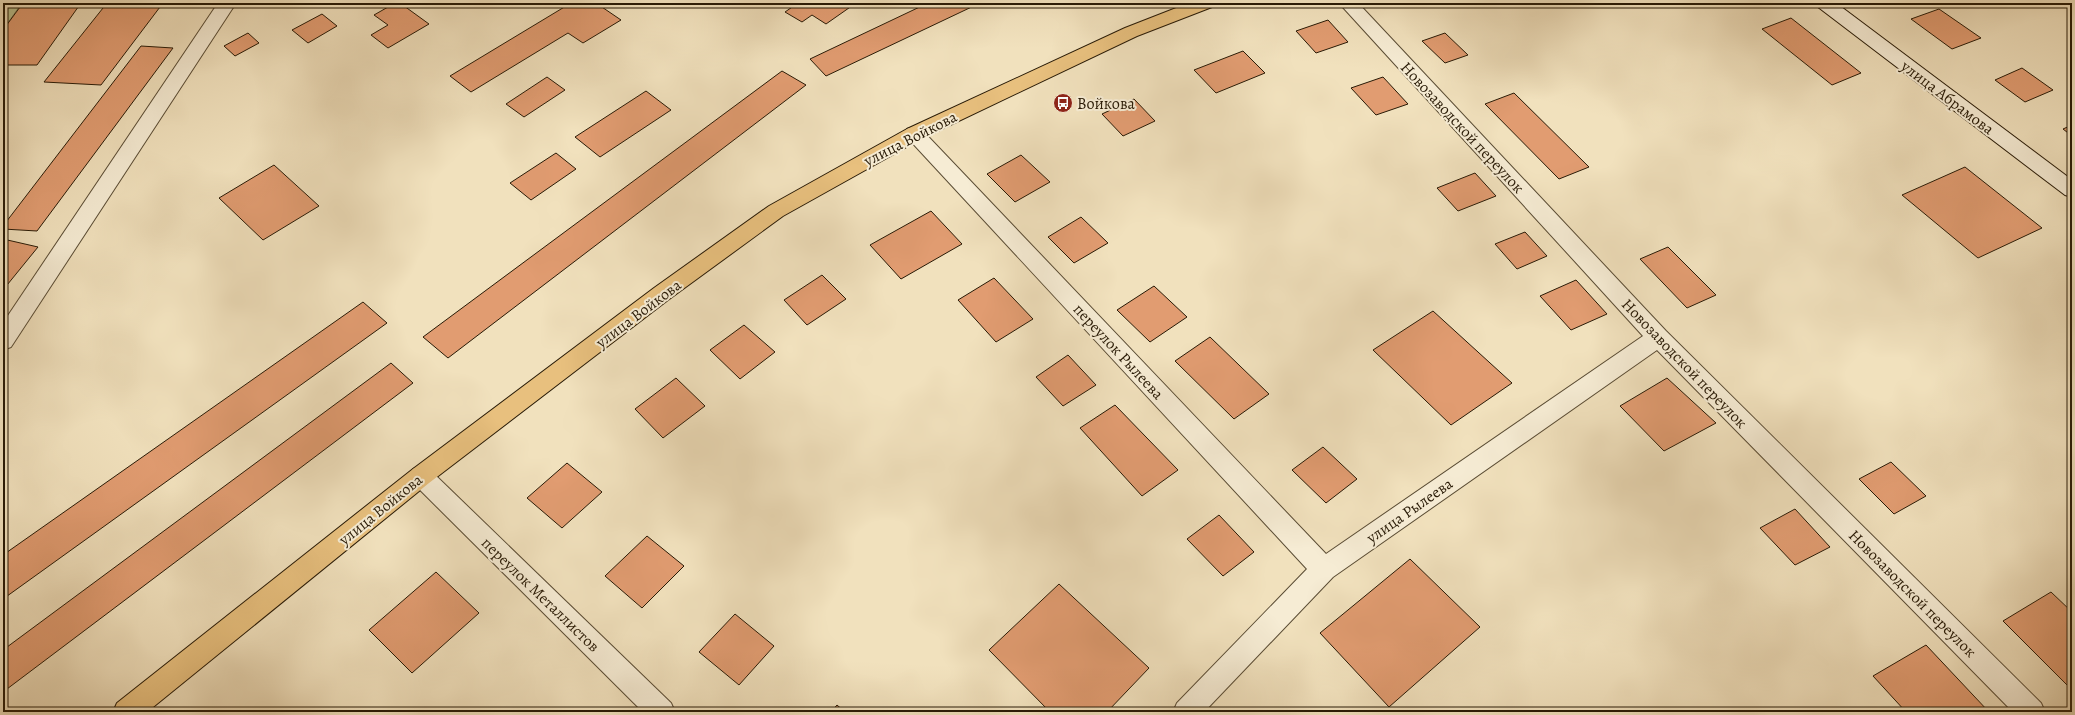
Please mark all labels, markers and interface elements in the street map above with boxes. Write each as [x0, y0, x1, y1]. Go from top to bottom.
street label: улица Абрамова [1896, 55, 1999, 140]
street label: Новозаводской переулок [1395, 57, 1529, 198]
bus stop icon: Войкова [1052, 92, 1074, 114]
place label: Войкова [1077, 93, 1136, 115]
street label: улица Войкова [859, 106, 961, 172]
street label: улица Войкова [590, 274, 686, 354]
street label: Новозаводской переулок [1616, 294, 1752, 433]
street label: переулок Рылеева [1068, 299, 1169, 405]
street label: улица Войкова [333, 469, 428, 551]
street label: улица Рылеева [1361, 473, 1458, 549]
street label: Новозаводской переулок [1843, 525, 1981, 663]
street label: переулок Металлистов [476, 532, 604, 657]

